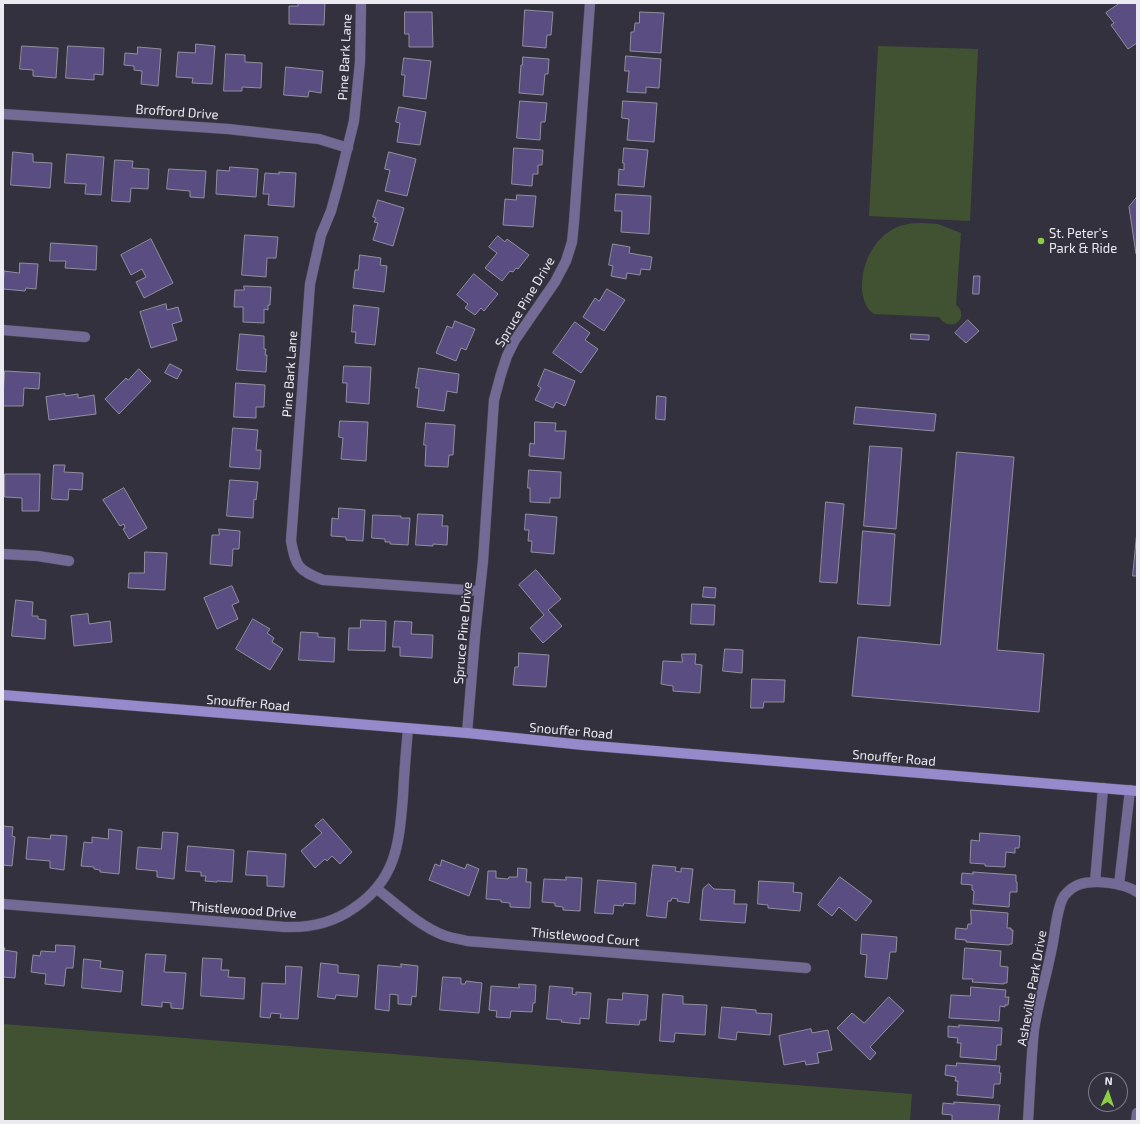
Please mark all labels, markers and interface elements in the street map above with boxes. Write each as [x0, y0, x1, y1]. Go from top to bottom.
street label: Pine Bark Lane [335, 13, 355, 101]
street label: Brofford Drive [135, 101, 219, 123]
place label: St. Peter's Park & Ride [1049, 226, 1117, 257]
marker: St. Peter's Park & Ride [1036, 236, 1046, 246]
street label: Spruce Pine Drive [492, 254, 558, 350]
street label: Pine Bark Lane [279, 330, 301, 418]
street label: Spruce Pine Drive [451, 581, 475, 685]
street label: Snouffer Road [206, 692, 290, 714]
street label: Snouffer Road [529, 720, 613, 742]
street label: Snouffer Road [852, 747, 936, 769]
street label: Thistlewood Drive [189, 898, 297, 922]
street label: Thistlewood Court [530, 924, 640, 950]
street label: Asheville Park Drive [1014, 929, 1050, 1047]
north arrow [1088, 1072, 1128, 1112]
text: N [1104, 1074, 1113, 1087]

